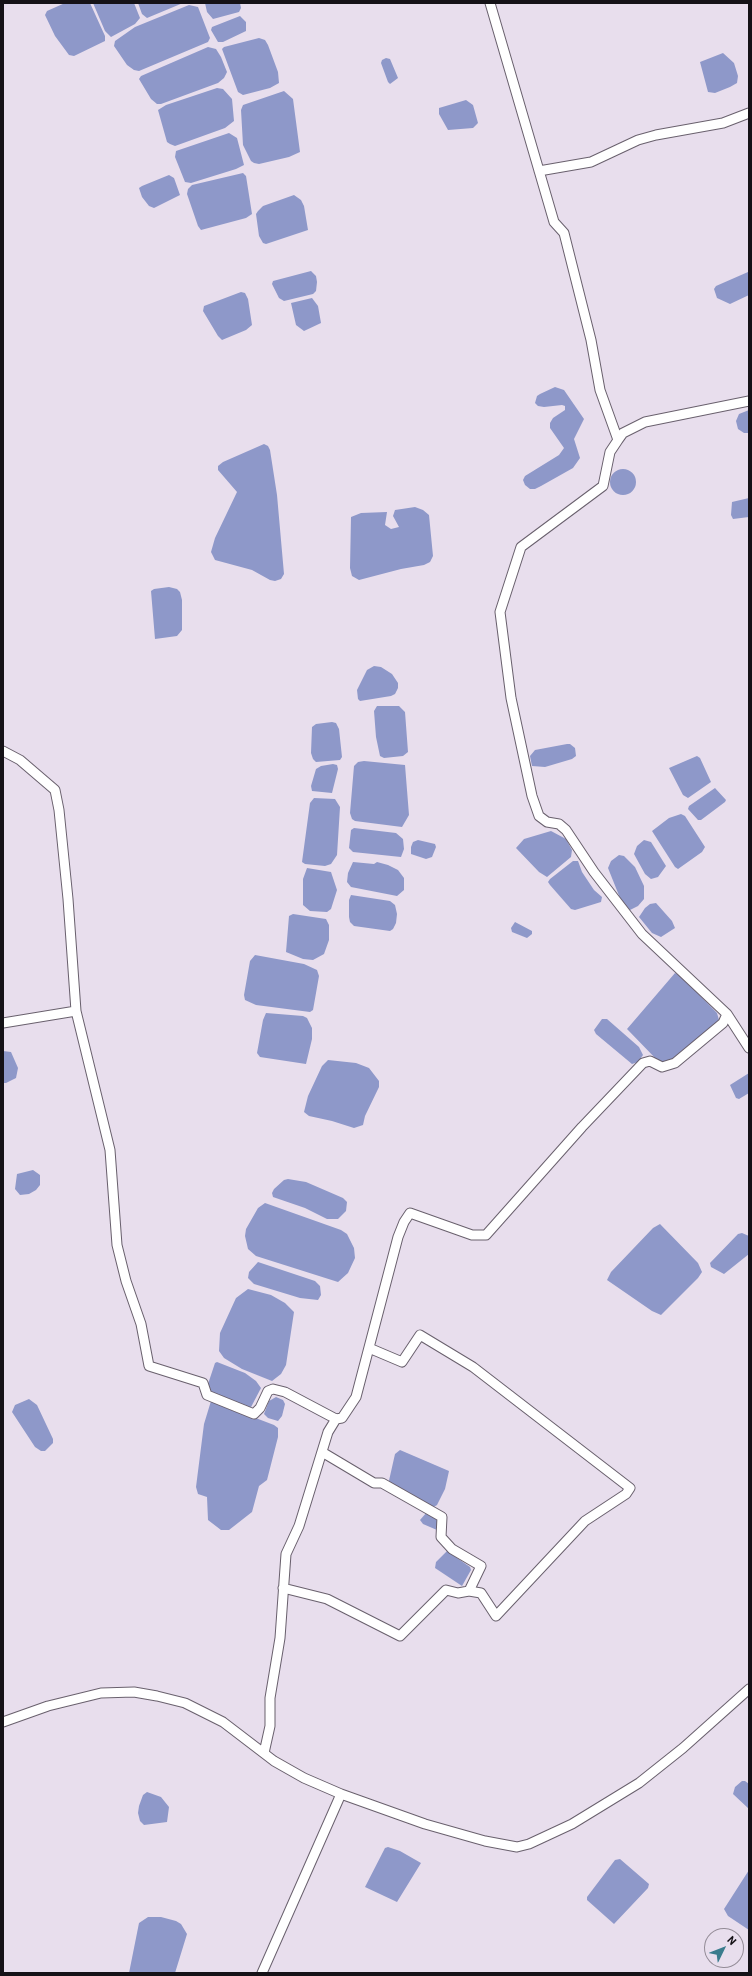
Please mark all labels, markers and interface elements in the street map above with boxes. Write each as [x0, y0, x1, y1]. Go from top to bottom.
north arrow [704, 1928, 744, 1968]
text: N [725, 1933, 740, 1947]

